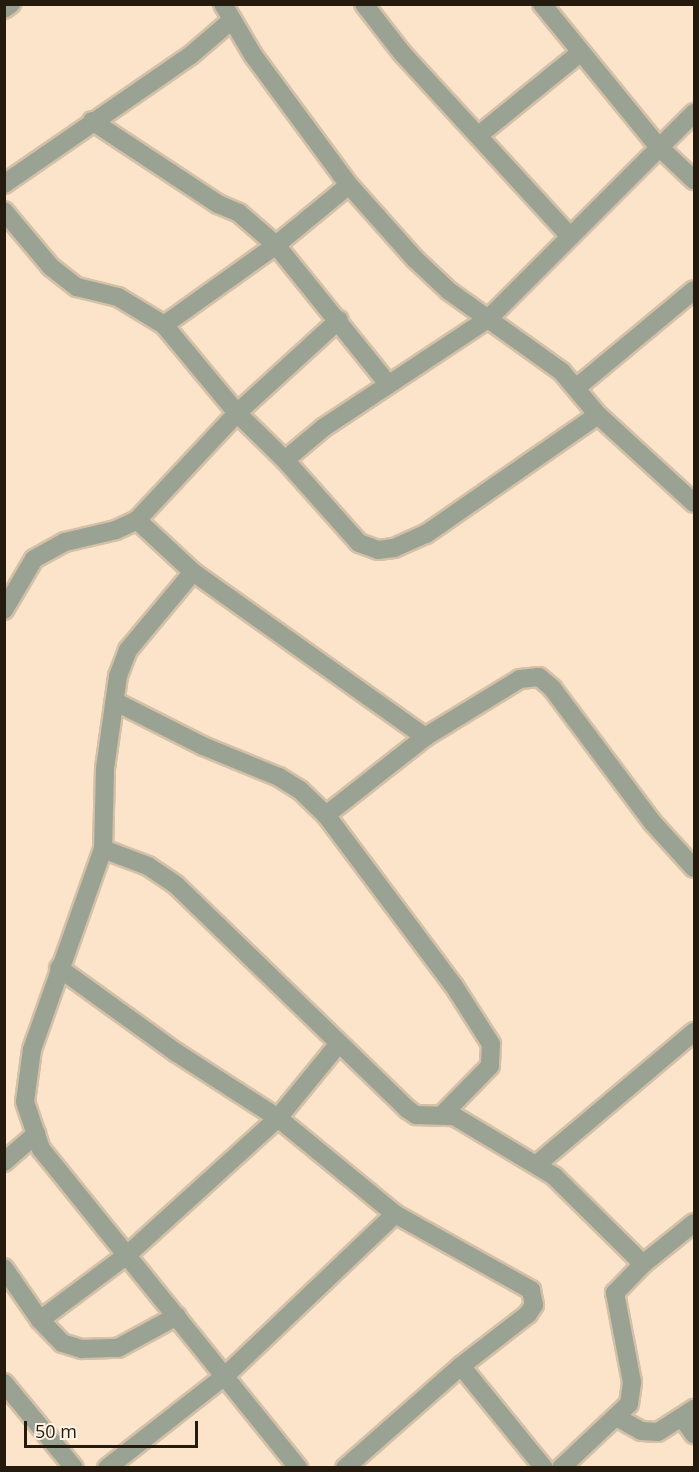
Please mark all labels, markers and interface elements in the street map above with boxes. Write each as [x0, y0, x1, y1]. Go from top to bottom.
scale bar [27, 1409, 201, 1447]
text: 50 m [35, 1419, 77, 1443]

